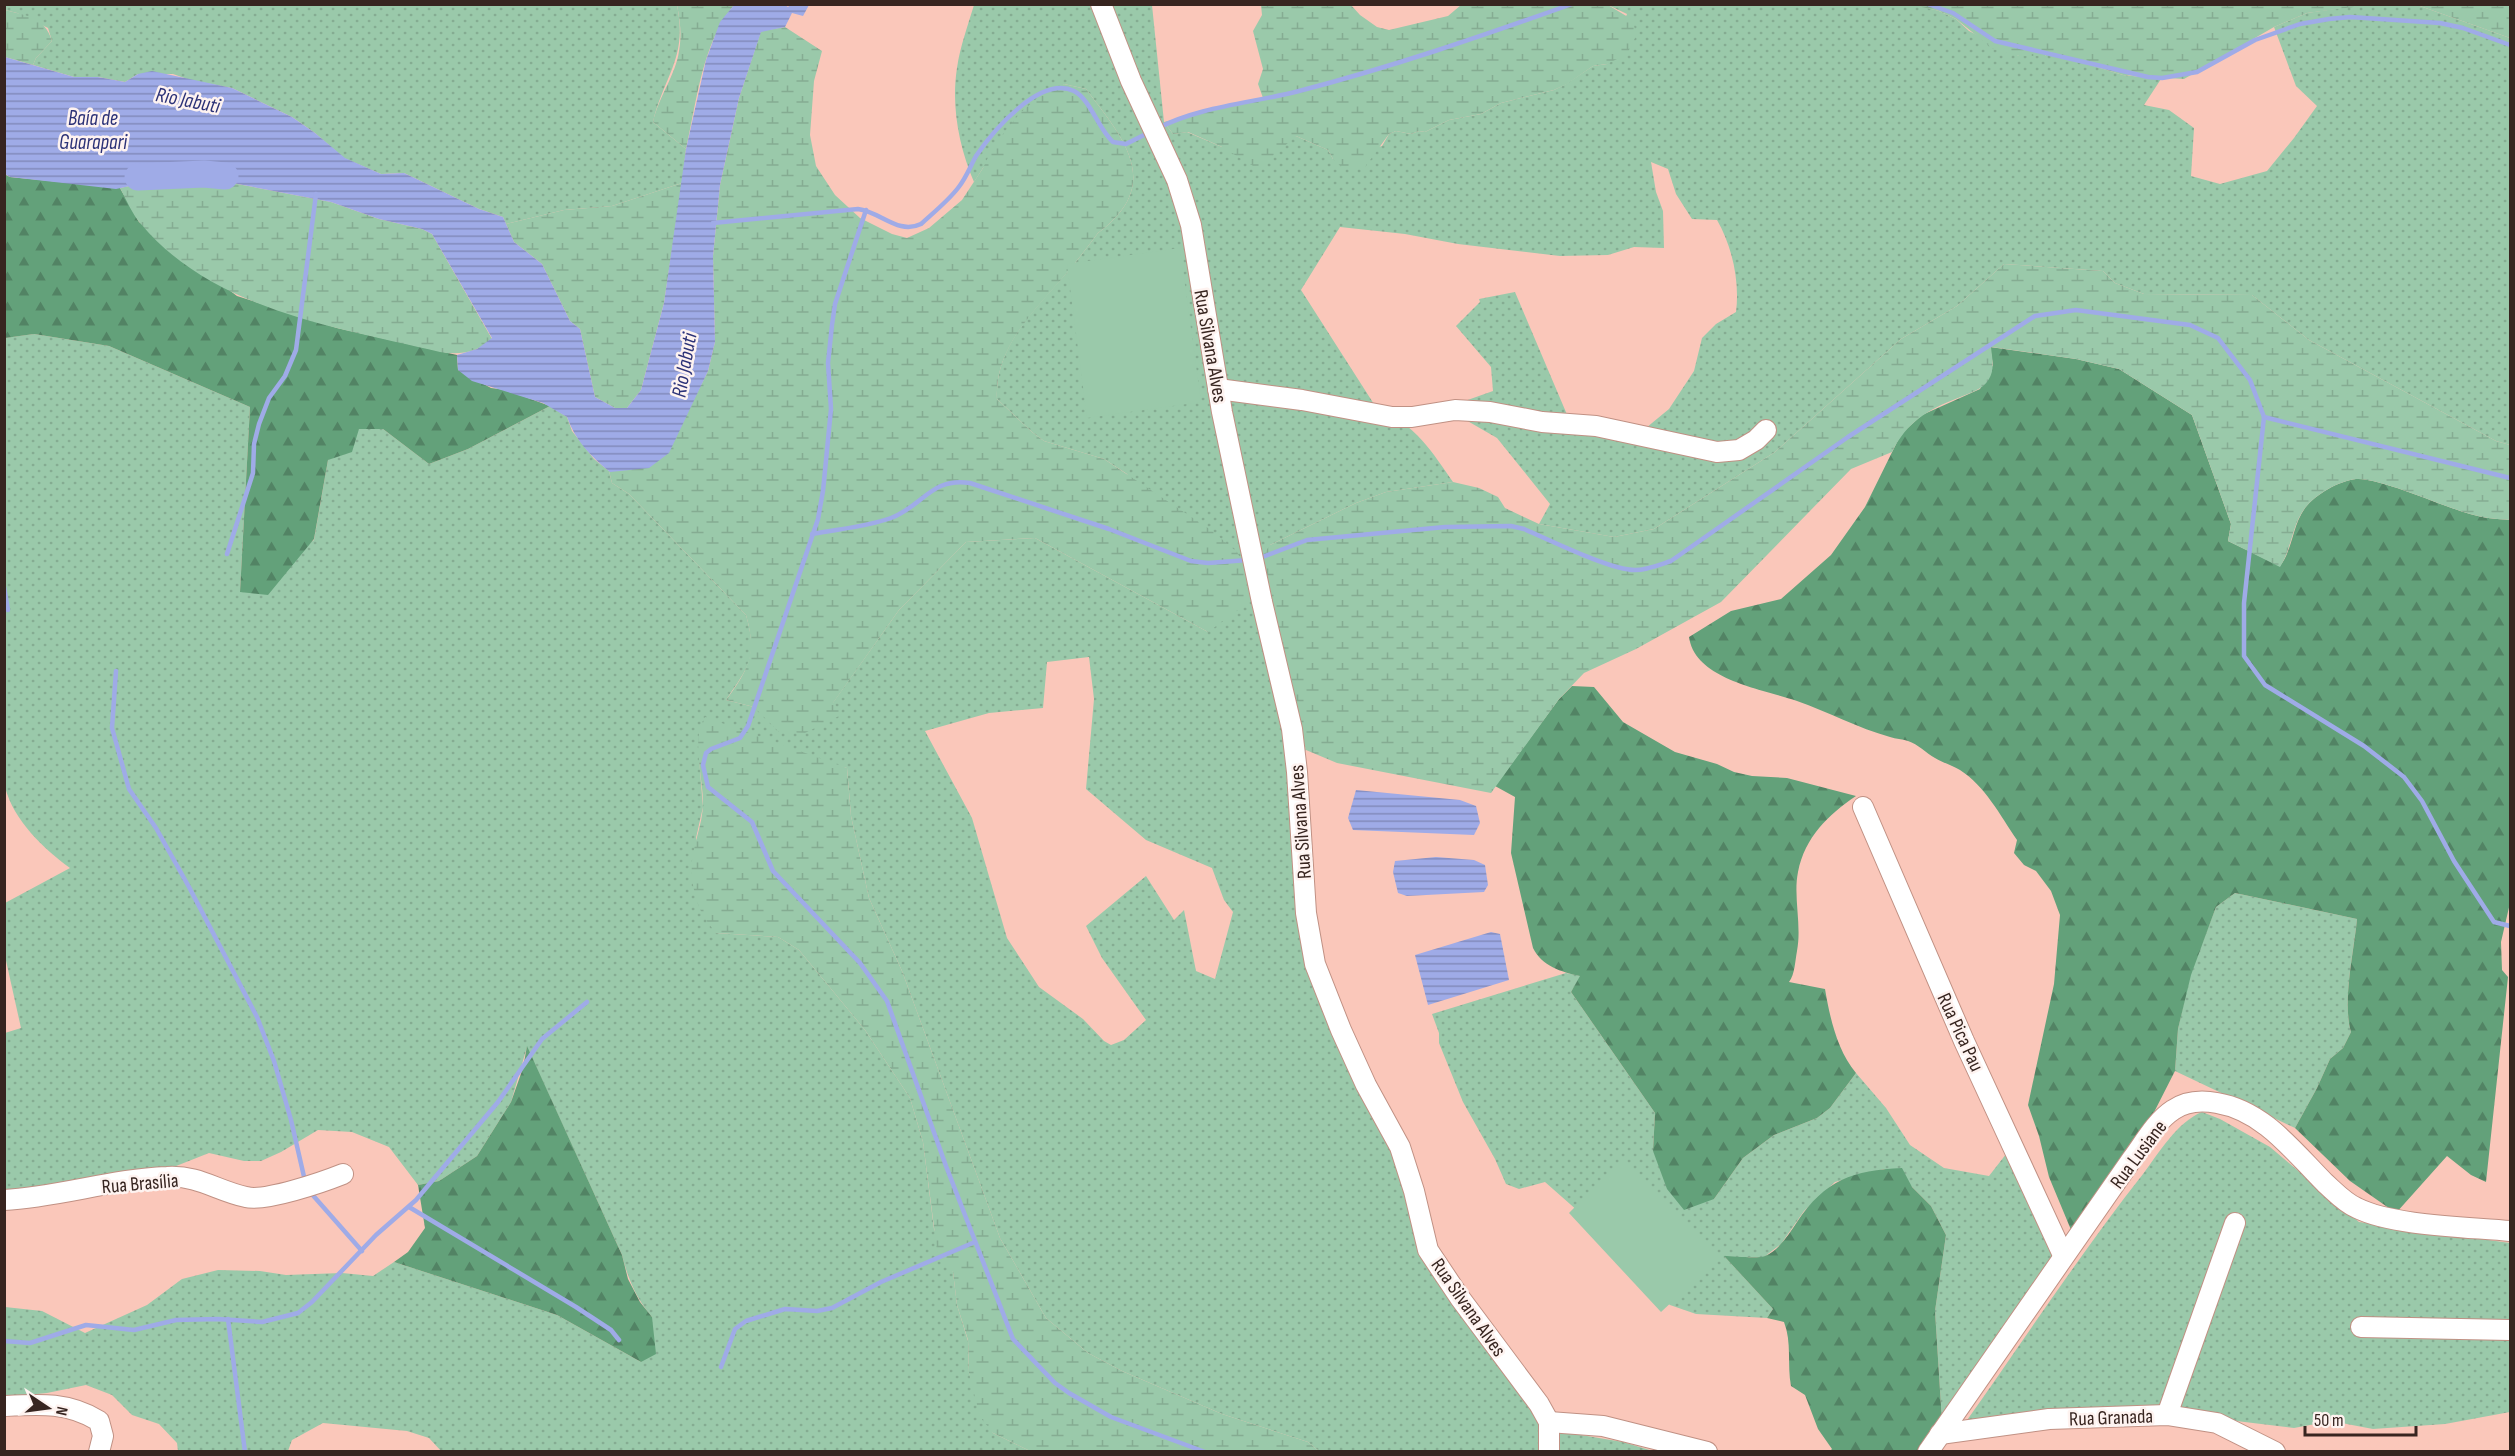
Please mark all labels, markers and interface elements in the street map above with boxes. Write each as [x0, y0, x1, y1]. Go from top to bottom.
water label: Rio Jabuti [154, 82, 223, 119]
water label: Baía de Guarapari [59, 106, 128, 155]
street label: Rua Silvana Alves [1188, 288, 1232, 405]
water label: Rio Jabuti [667, 330, 703, 399]
street label: Rua Silvana Alves [1285, 764, 1317, 880]
street label: Rua Pica Pau [1932, 990, 1989, 1075]
street label: Rua Lusiane [2105, 1116, 2172, 1194]
street label: Rua Brasília [101, 1169, 179, 1199]
street label: Rua Silvana Alves [1426, 1254, 1511, 1361]
north arrow [18, 1378, 78, 1438]
scale bar [2305, 1399, 2416, 1437]
text: N [51, 1405, 71, 1417]
street label: Rua Granada [2069, 1405, 2153, 1431]
text: 50 m [2314, 1410, 2344, 1431]

